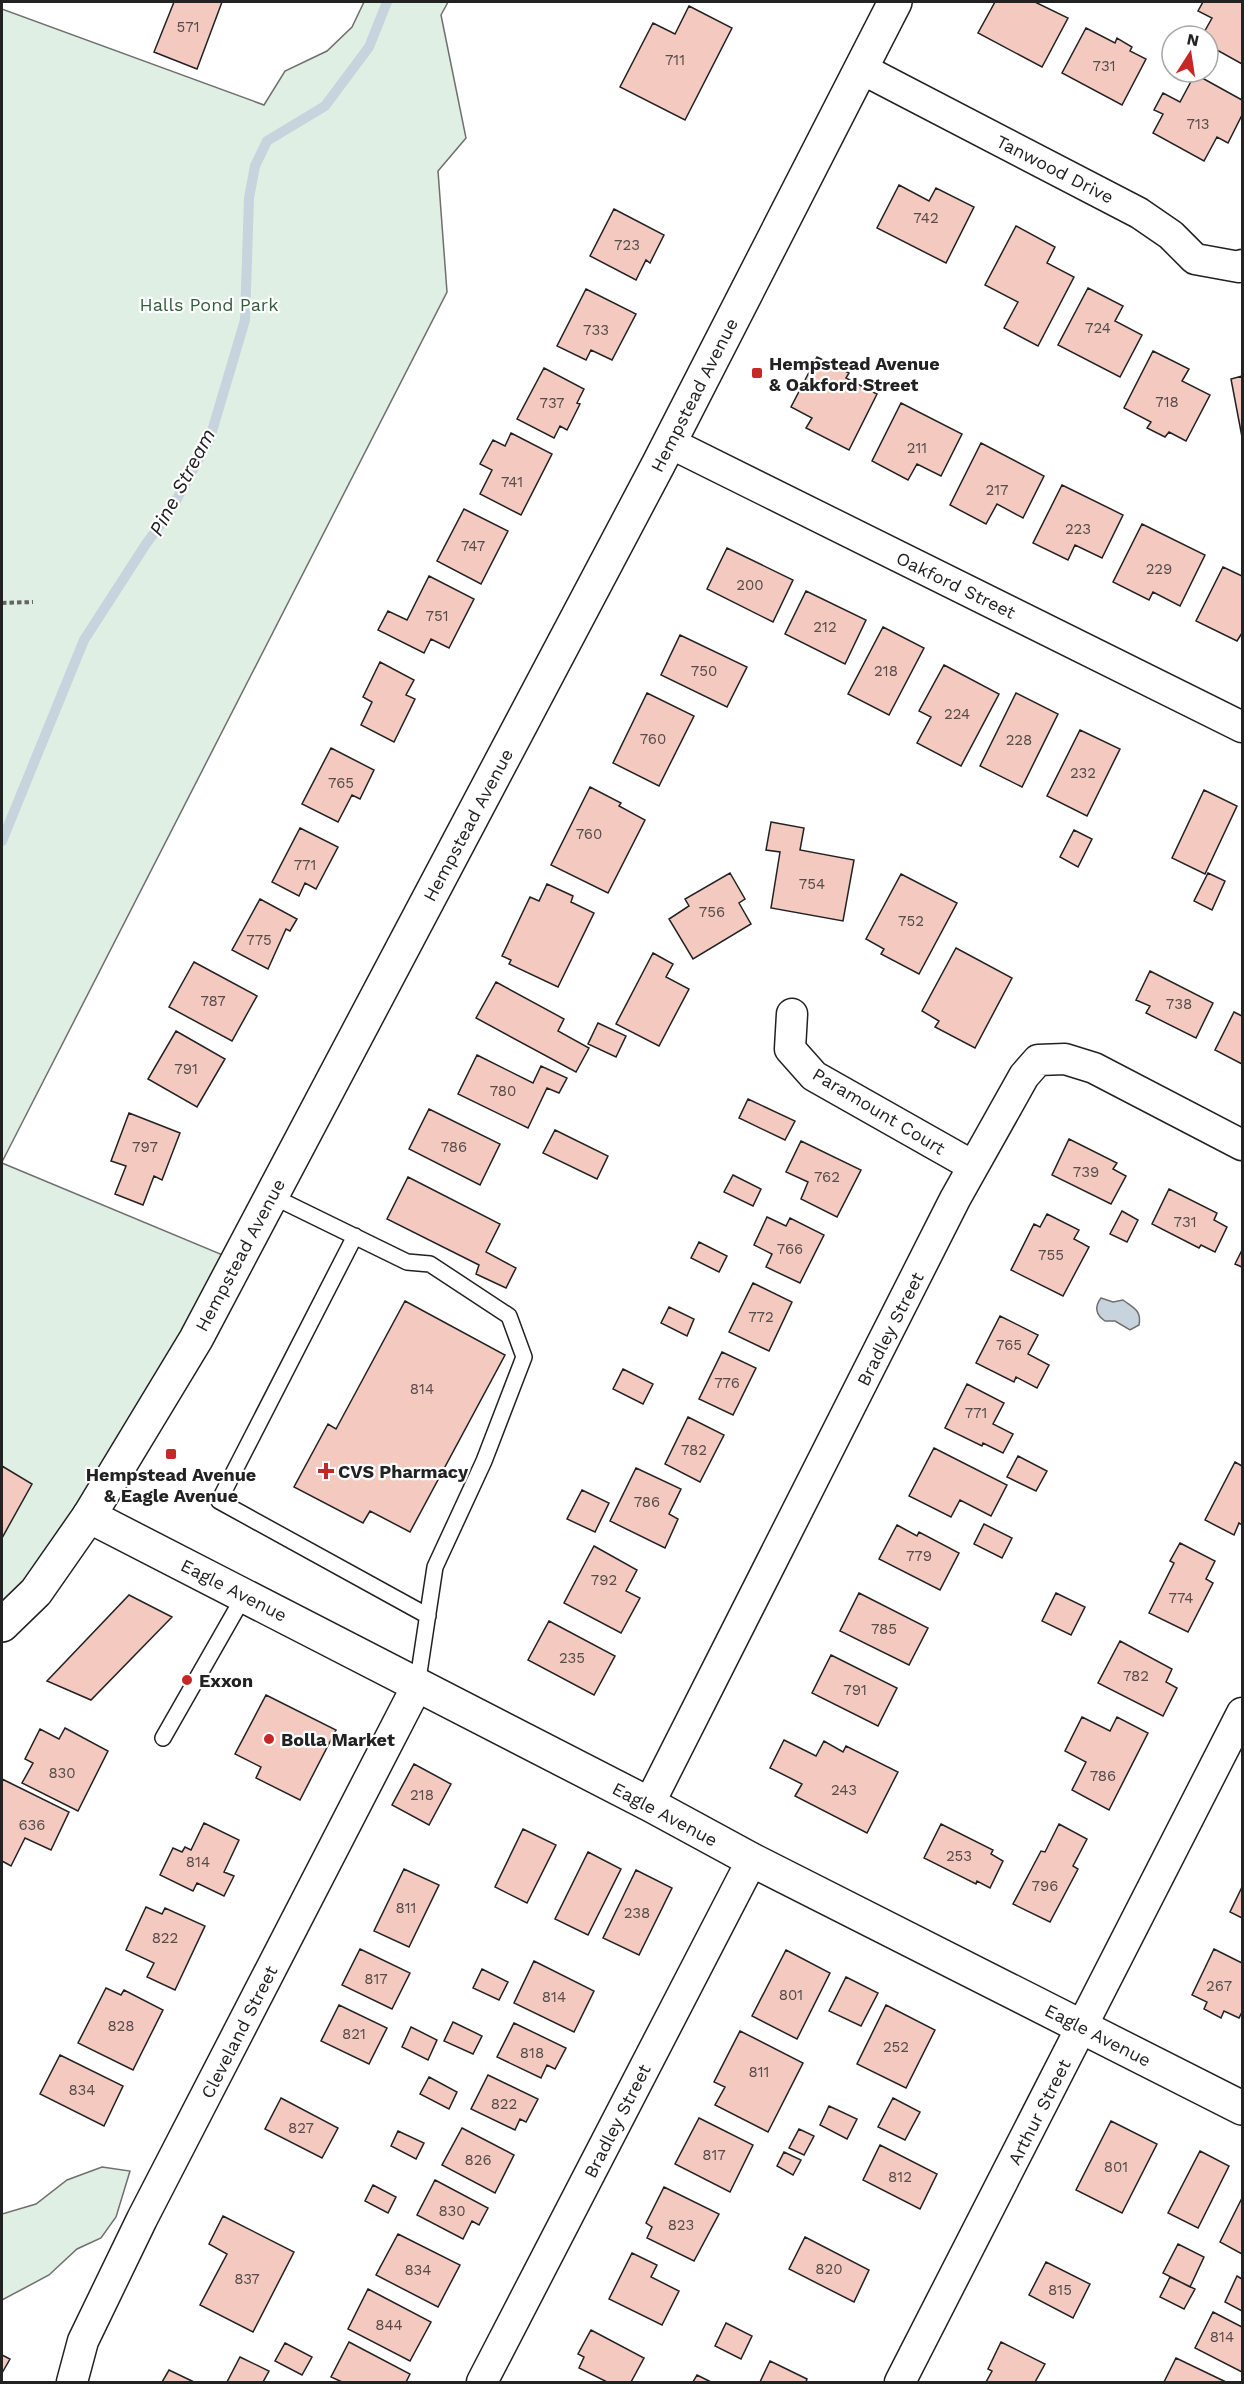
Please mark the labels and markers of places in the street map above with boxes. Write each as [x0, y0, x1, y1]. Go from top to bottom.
place label: Hempstead Avenue & Oakford Street [769, 353, 940, 395]
marker: Hempstead Avenue & Oakford Street [750, 366, 764, 380]
marker: Hempstead Avenue & Eagle Avenue [164, 1447, 178, 1461]
place label: CVS Pharmacy [338, 1461, 469, 1482]
place label: Hempstead Avenue & Eagle Avenue [86, 1464, 256, 1506]
marker: CVS Pharmacy [319, 1464, 333, 1478]
place label: Exxon [199, 1670, 253, 1691]
marker: Exxon [180, 1673, 194, 1687]
place label: Bolla Market [281, 1729, 395, 1750]
marker: Bolla Market [262, 1732, 276, 1746]

